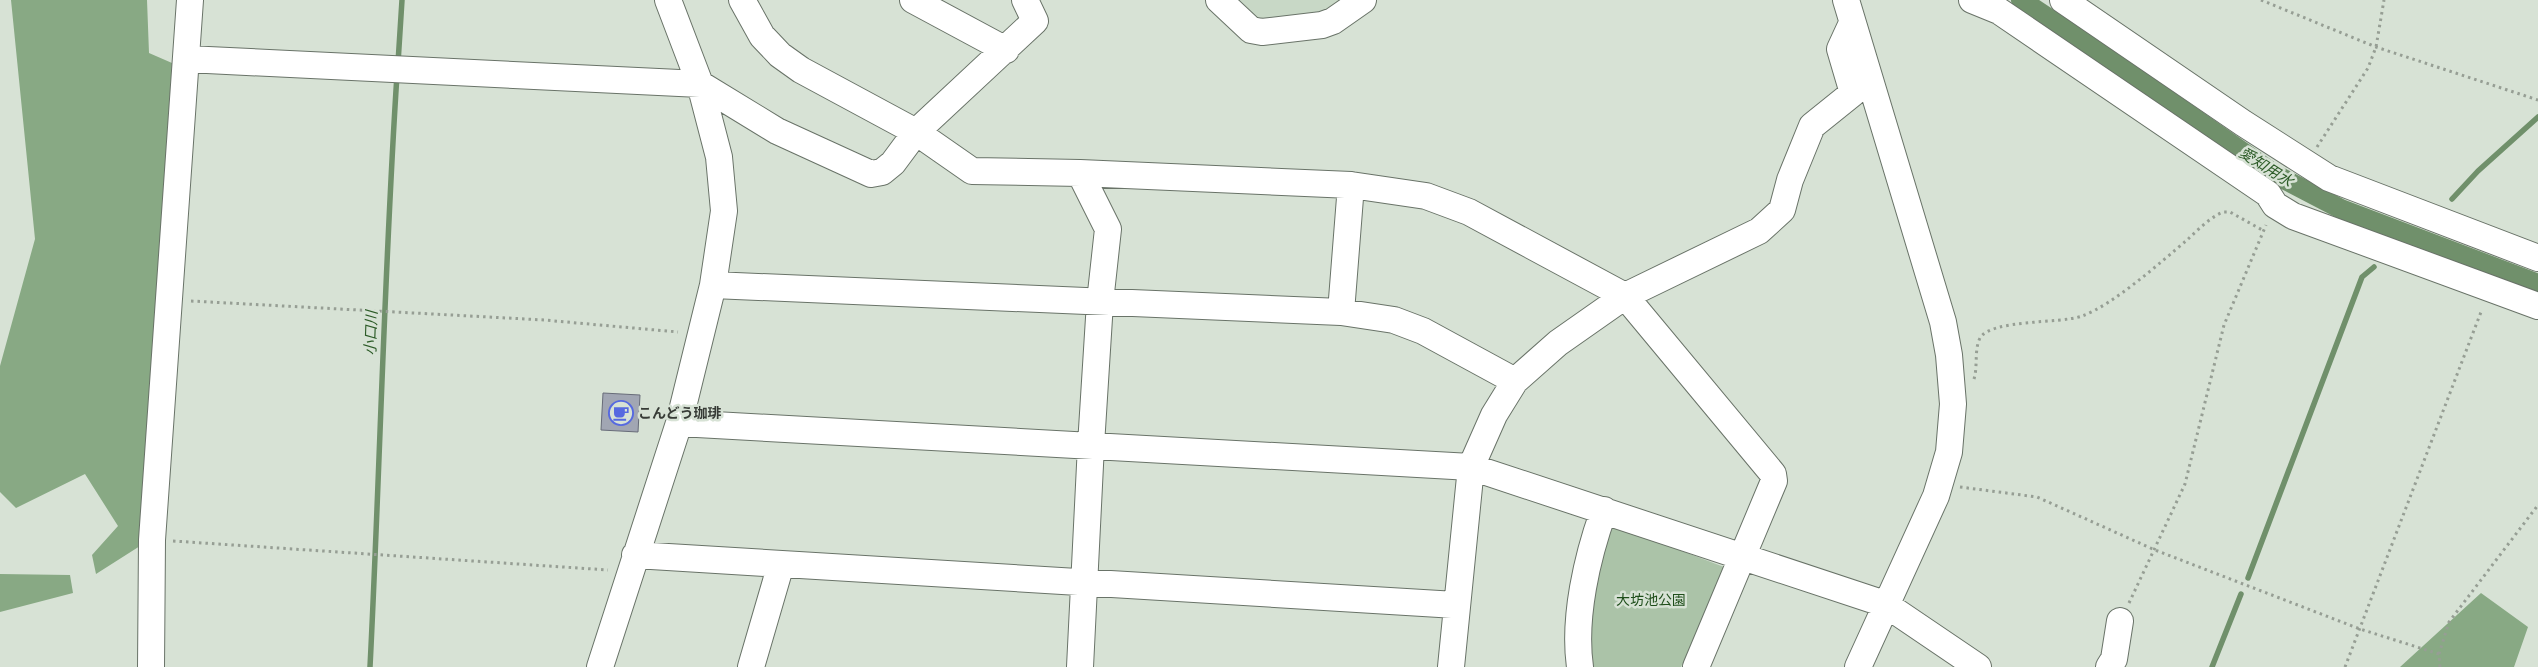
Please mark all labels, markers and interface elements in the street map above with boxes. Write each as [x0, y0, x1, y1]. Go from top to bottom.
water label: 愛知用水 [2235, 144, 2297, 193]
water label: 小口川 [362, 308, 383, 356]
cafe icon: こんどう珈琲 [608, 400, 634, 426]
place label: こんどう珈琲 [638, 406, 722, 423]
park label: 大坊池公園 [1616, 593, 1686, 610]

